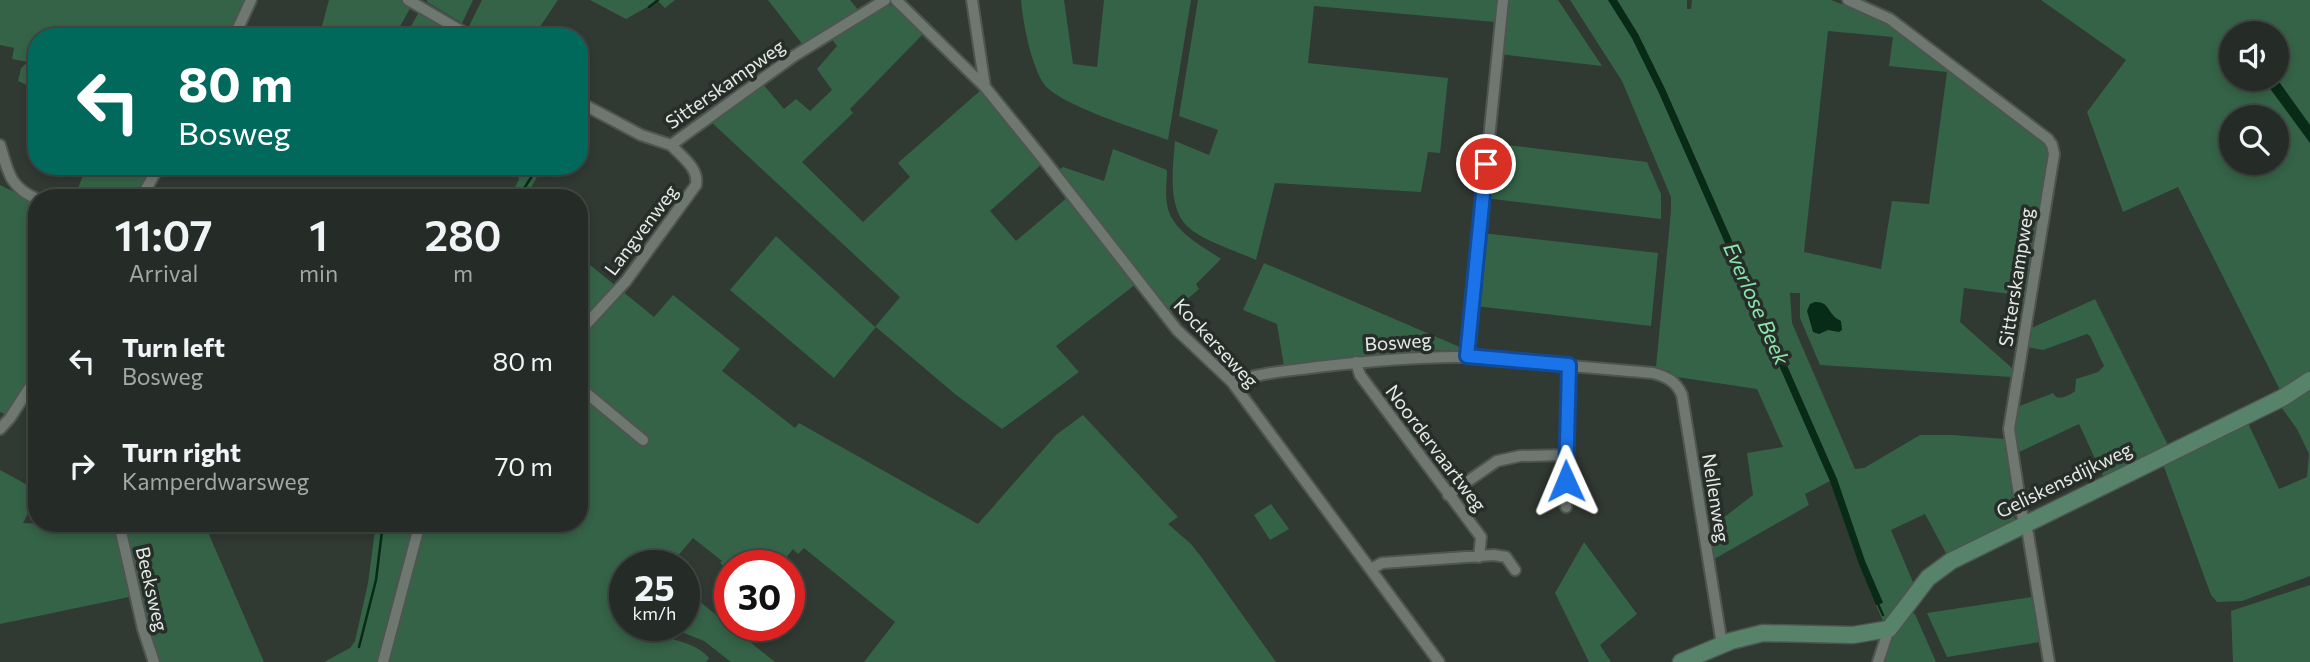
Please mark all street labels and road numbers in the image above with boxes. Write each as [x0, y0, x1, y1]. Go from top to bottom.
street label: Sitterskampweg [661, 34, 789, 133]
street label: Langvenweg [599, 180, 682, 279]
street label: Sitterskampweg [1993, 206, 2038, 348]
street label: Kockerseweg [1169, 293, 1264, 392]
street label: Bosweg [1364, 328, 1432, 355]
street label: Noordervaartweg [1381, 380, 1492, 516]
street label: Geliskensdijkweg [1992, 437, 2135, 522]
street label: Nellenweg [1698, 452, 1735, 544]
street label: Beeksweg [132, 544, 173, 634]

